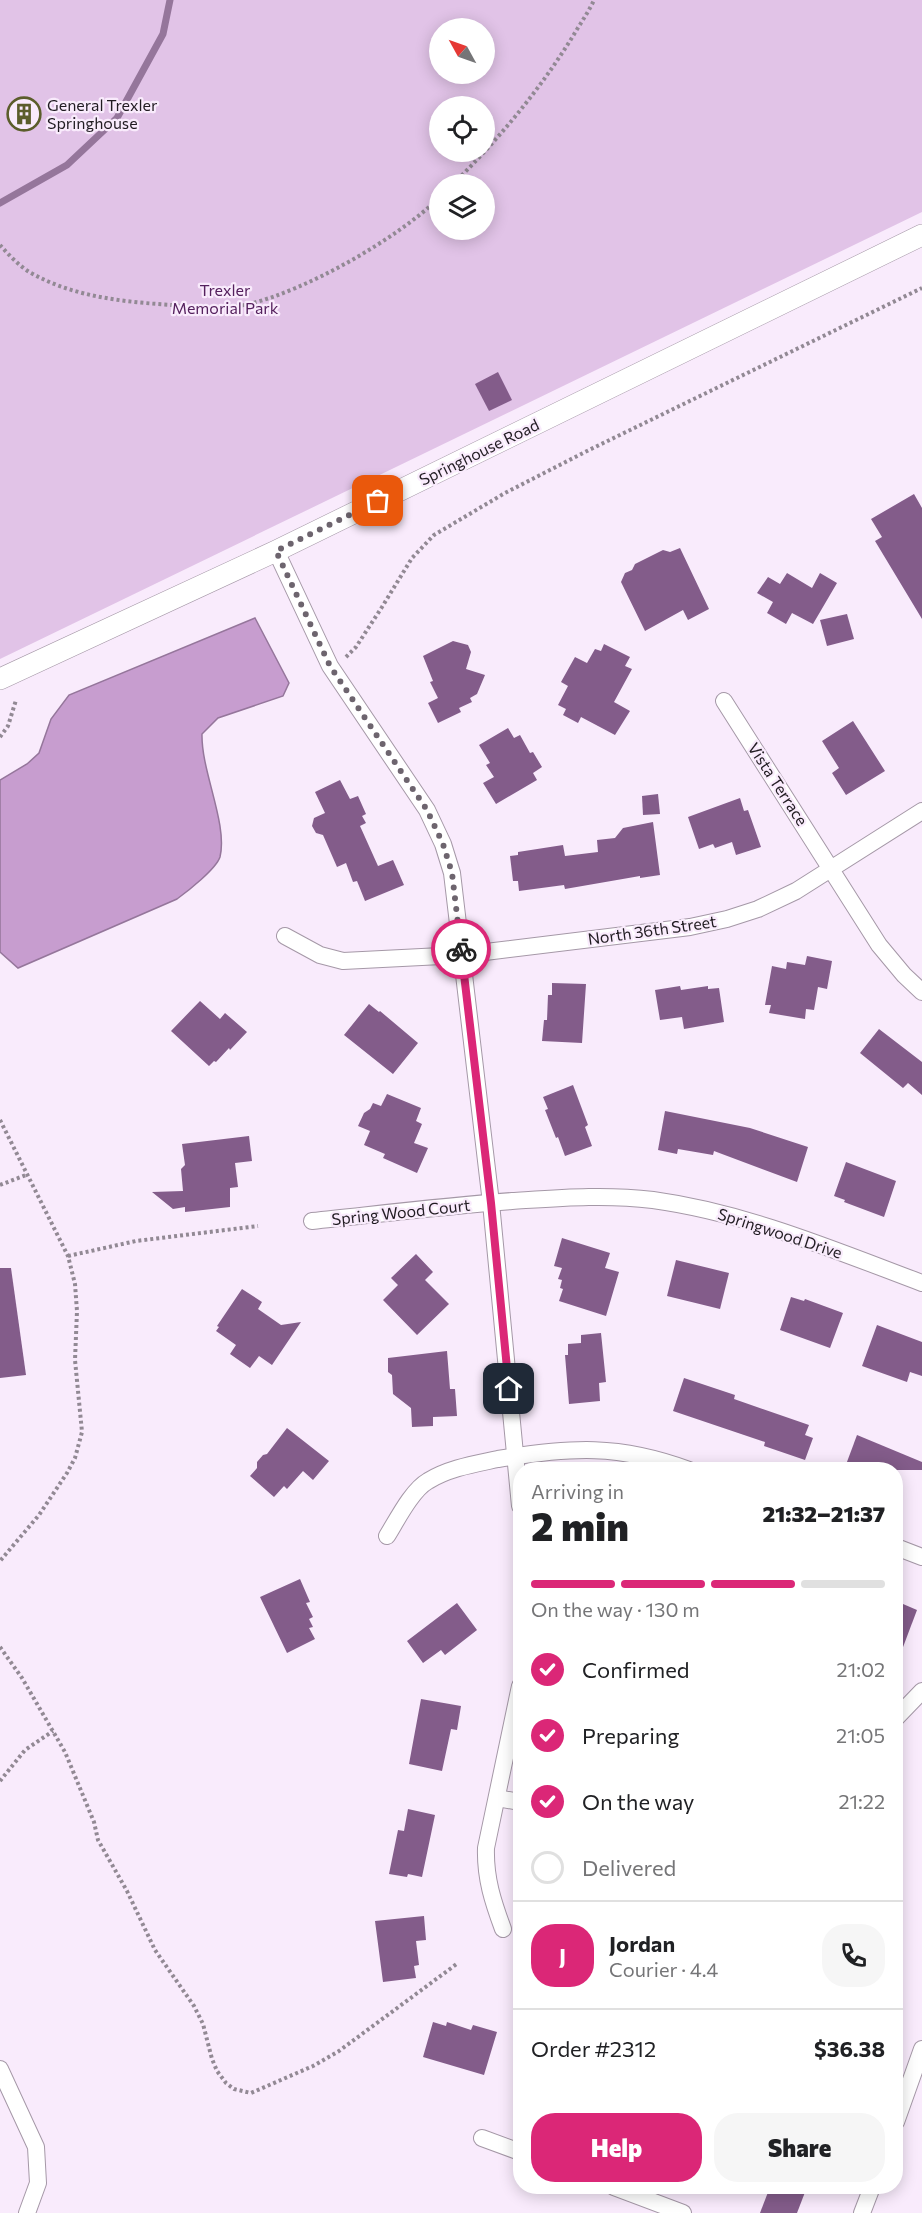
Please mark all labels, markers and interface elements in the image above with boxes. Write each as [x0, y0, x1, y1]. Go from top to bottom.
north arrow [429, 18, 495, 84]
map controls [429, 18, 495, 240]
place label: General Trexler Springhouse [47, 95, 158, 132]
building icon: General Trexler Springhouse [6, 96, 42, 132]
button: locate [429, 96, 495, 162]
button: layers [429, 174, 495, 240]
park label: Trexler Memorial Park [172, 280, 279, 317]
street label: Springhouse Road [416, 414, 542, 489]
pin [352, 475, 403, 526]
icon: bag [361, 484, 394, 517]
street label: Vista Terrace [745, 739, 812, 829]
street label: North 36th Street [586, 911, 718, 948]
courier [431, 919, 491, 979]
icon: bike [445, 933, 478, 966]
street label: Spring Wood Court [331, 1195, 472, 1228]
street label: Springwood Drive [715, 1203, 845, 1262]
pin [483, 1363, 534, 1414]
icon: home [492, 1372, 525, 1405]
text: Arriving in [531, 1479, 624, 1503]
text: 21:32–21:37 [762, 1500, 885, 1527]
text: 2 min [531, 1501, 629, 1549]
text: On the way · 130 m [531, 1597, 700, 1621]
icon: check [531, 1653, 564, 1686]
text: Confirmed [582, 1656, 689, 1683]
text: 21:02 [837, 1657, 885, 1681]
icon: check [531, 1719, 564, 1752]
text: Preparing [582, 1722, 679, 1749]
text: 21:05 [836, 1723, 885, 1747]
icon: check [531, 1785, 564, 1818]
text: On the way [582, 1788, 694, 1815]
text: 21:22 [838, 1789, 885, 1813]
text: Delivered [582, 1854, 676, 1881]
button: phone [822, 1924, 885, 1987]
text: Jordan [609, 1930, 675, 1957]
text: J [559, 1942, 566, 1969]
text: Courier · 4.4 [609, 1957, 718, 1981]
text: Order #2312 [531, 2035, 656, 2062]
text: $36.38 [814, 2035, 885, 2062]
button: Help [531, 2113, 702, 2182]
button: Share [714, 2113, 885, 2182]

